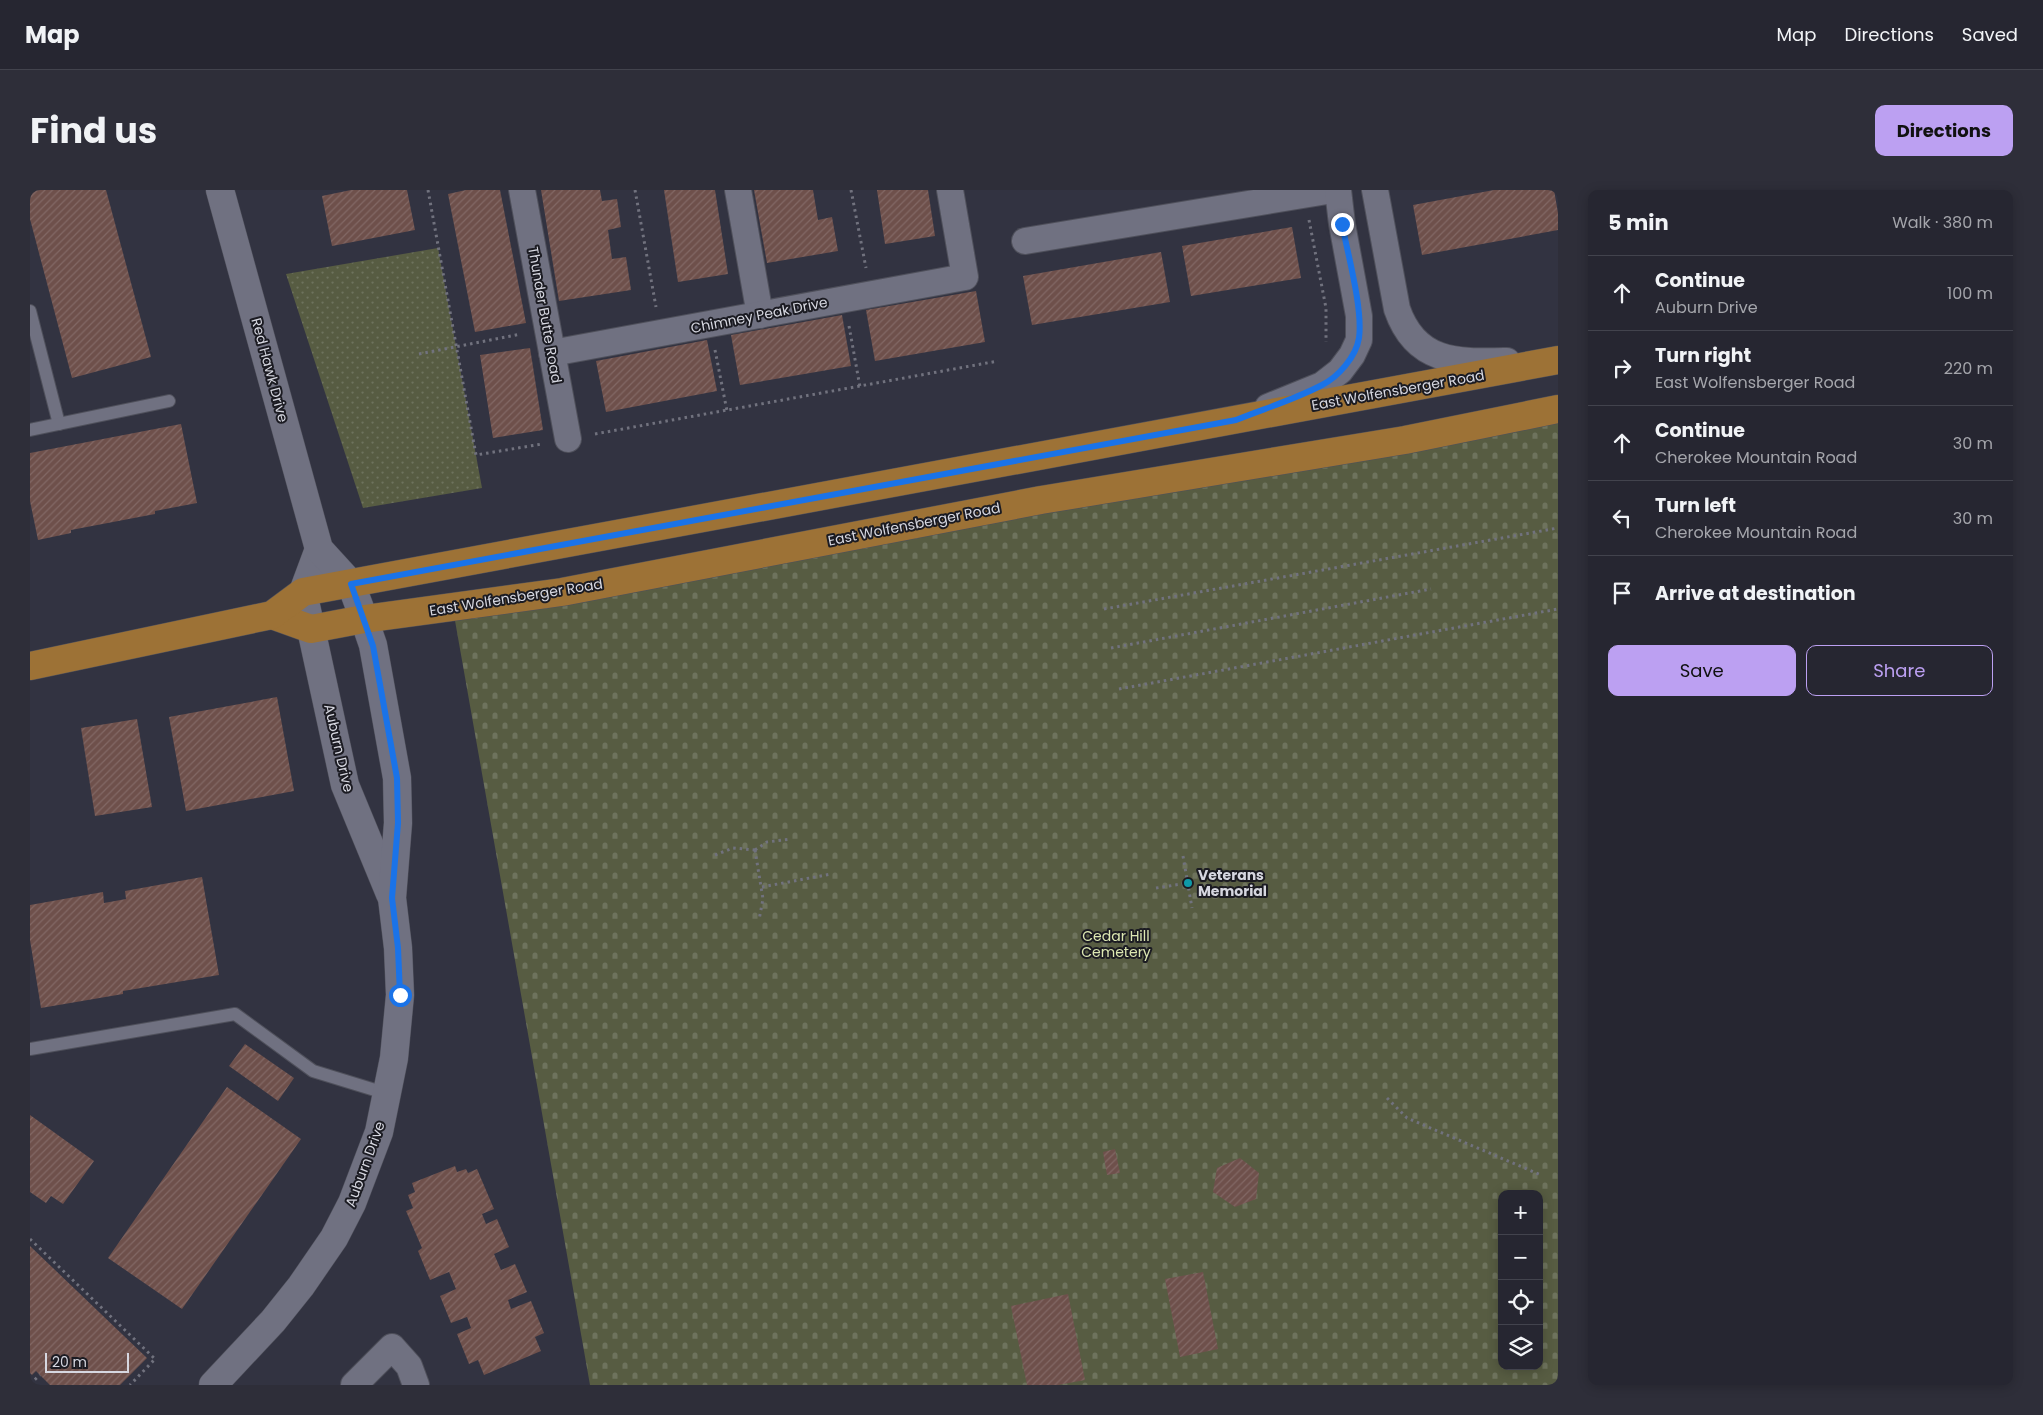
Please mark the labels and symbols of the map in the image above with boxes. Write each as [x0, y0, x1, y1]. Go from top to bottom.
route end [1331, 213, 1354, 236]
street label: Thunder Butte Road [523, 245, 567, 385]
street label: Chimney Peak Drive [689, 292, 830, 338]
street label: Red Hawk Drive [246, 316, 294, 425]
street label: East Wolfensberger Road [1310, 365, 1486, 415]
street label: East Wolfensberger Road [826, 497, 1002, 551]
street label: East Wolfensberger Road [428, 573, 604, 621]
street label: Auburn Drive [319, 702, 359, 794]
place label: Veterans Memorial [1198, 865, 1267, 901]
marker: Veterans Memorial [1182, 877, 1194, 889]
park label: Cedar Hill Cemetery [1081, 926, 1151, 962]
route start [389, 984, 412, 1007]
street label: Auburn Drive [340, 1118, 390, 1210]
scale bar [45, 1350, 129, 1373]

